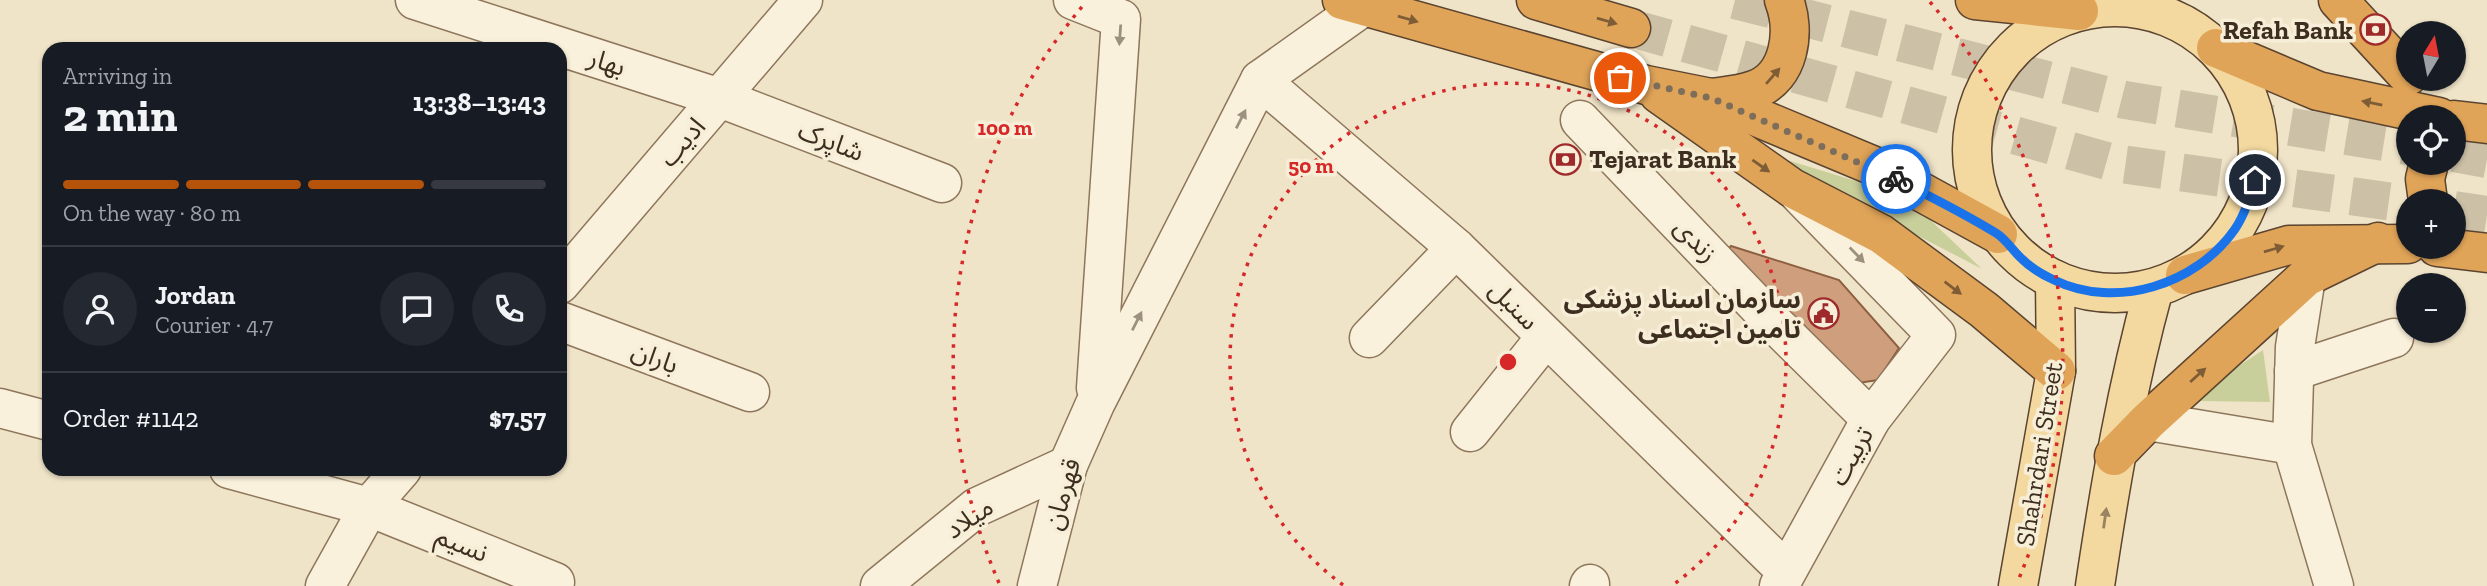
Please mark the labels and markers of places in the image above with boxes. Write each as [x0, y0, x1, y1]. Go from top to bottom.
bank icon: Refah Bank [2359, 13, 2393, 47]
place label: Refah Bank [2223, 14, 2354, 46]
pin [1590, 48, 1650, 108]
bank icon: Tejarat Bank [1549, 142, 1583, 176]
place label: Tejarat Bank [1589, 143, 1737, 175]
pin [2225, 150, 2285, 210]
place label: سازمان اسناد پزشکی تامین اجتماعی [1564, 283, 1801, 345]
public building icon: سازمان اسناد پزشکی تامین اجتماعی [1807, 297, 1841, 331]
centre of rings [1496, 350, 1520, 374]

